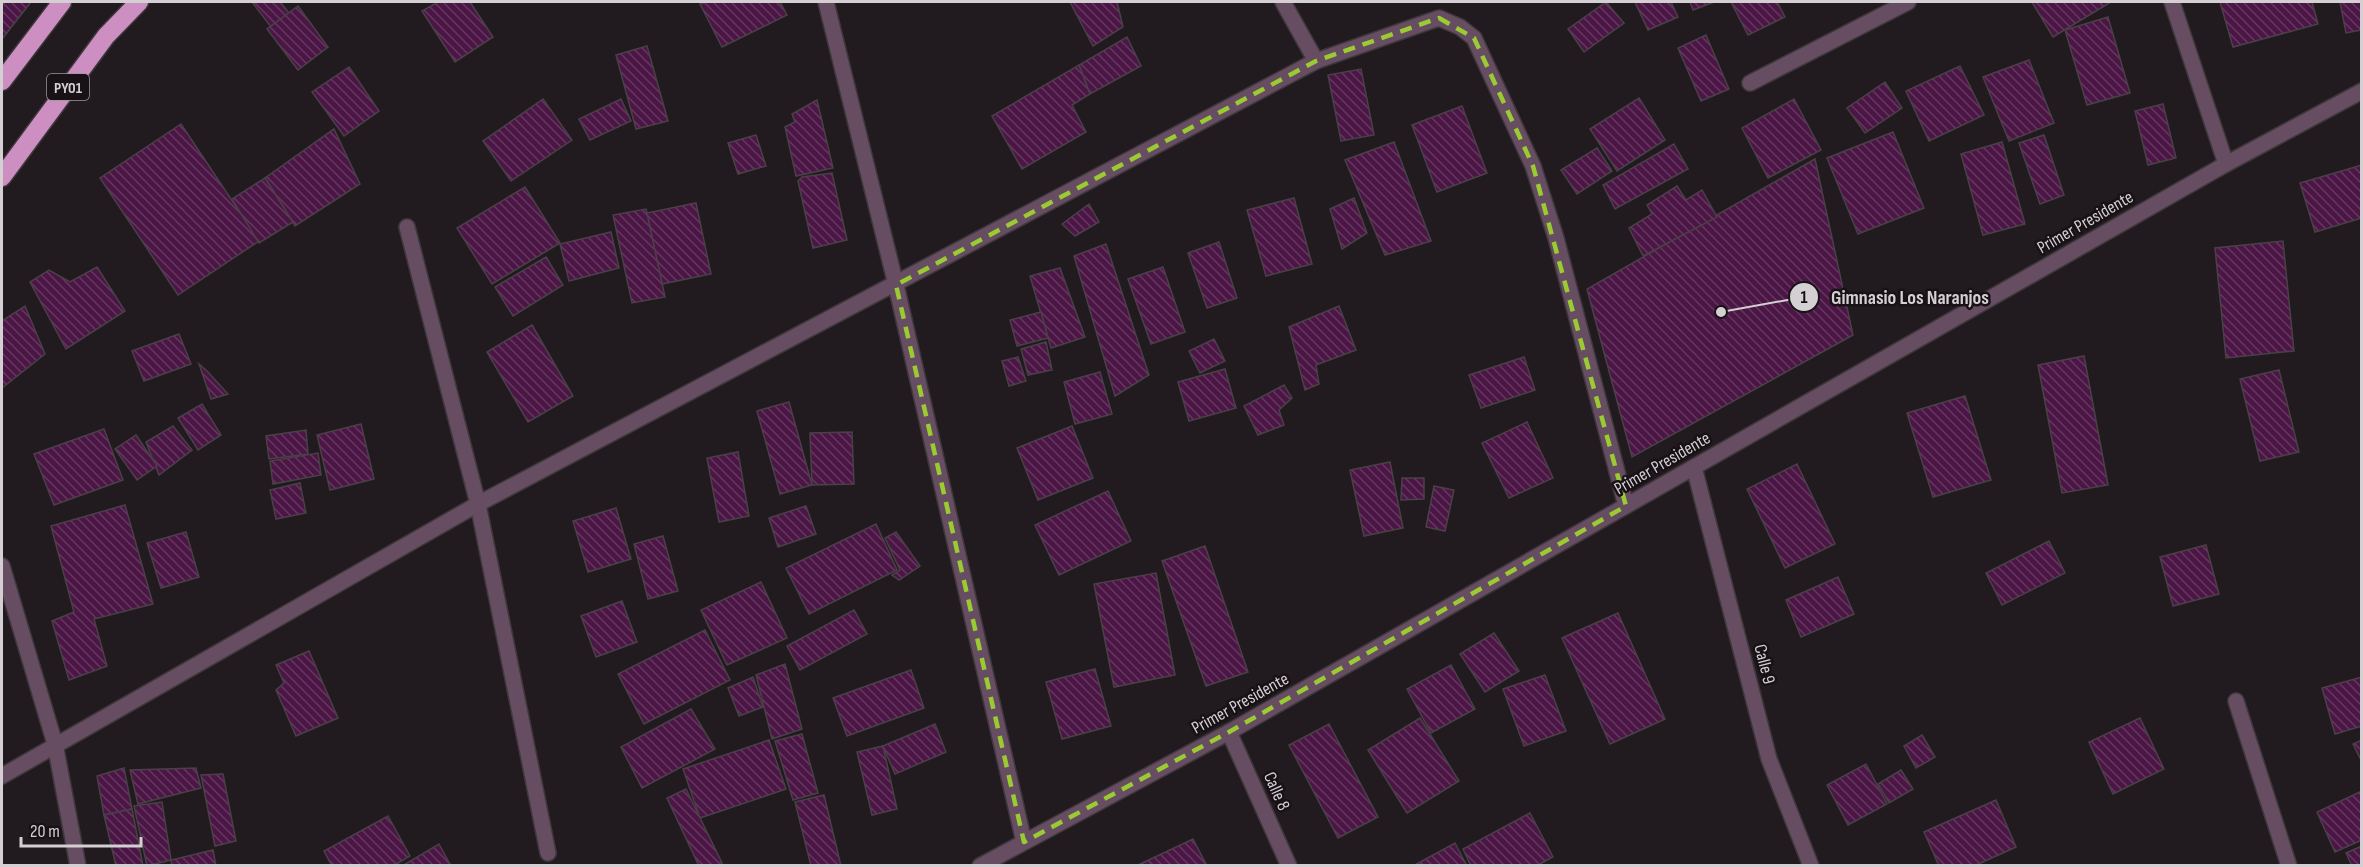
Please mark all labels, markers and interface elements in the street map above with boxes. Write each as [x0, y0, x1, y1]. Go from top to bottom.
road number: PY01 [47, 74, 89, 100]
street label: Primer Presidente [2033, 186, 2137, 258]
callout: Gimnasio Los Naranjos [1789, 278, 2001, 316]
text: Gimnasio Los Naranjos [1831, 286, 1989, 310]
text: 1 [1800, 287, 1808, 308]
street label: Primer Presidente [1610, 427, 1714, 499]
street label: Calle 9 [1749, 642, 1780, 686]
street label: Primer Presidente [1188, 668, 1292, 739]
street label: Calle 8 [1259, 769, 1294, 814]
scale bar [21, 810, 141, 848]
text: 20 m [30, 821, 60, 842]

